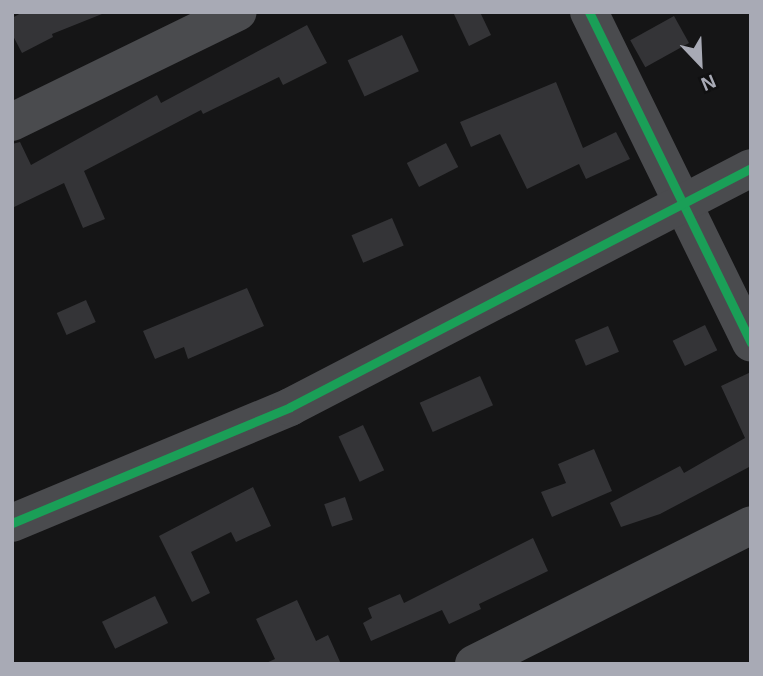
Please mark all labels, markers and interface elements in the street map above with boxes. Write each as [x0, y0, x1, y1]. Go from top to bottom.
north arrow [665, 28, 735, 98]
text: N [698, 70, 719, 95]

